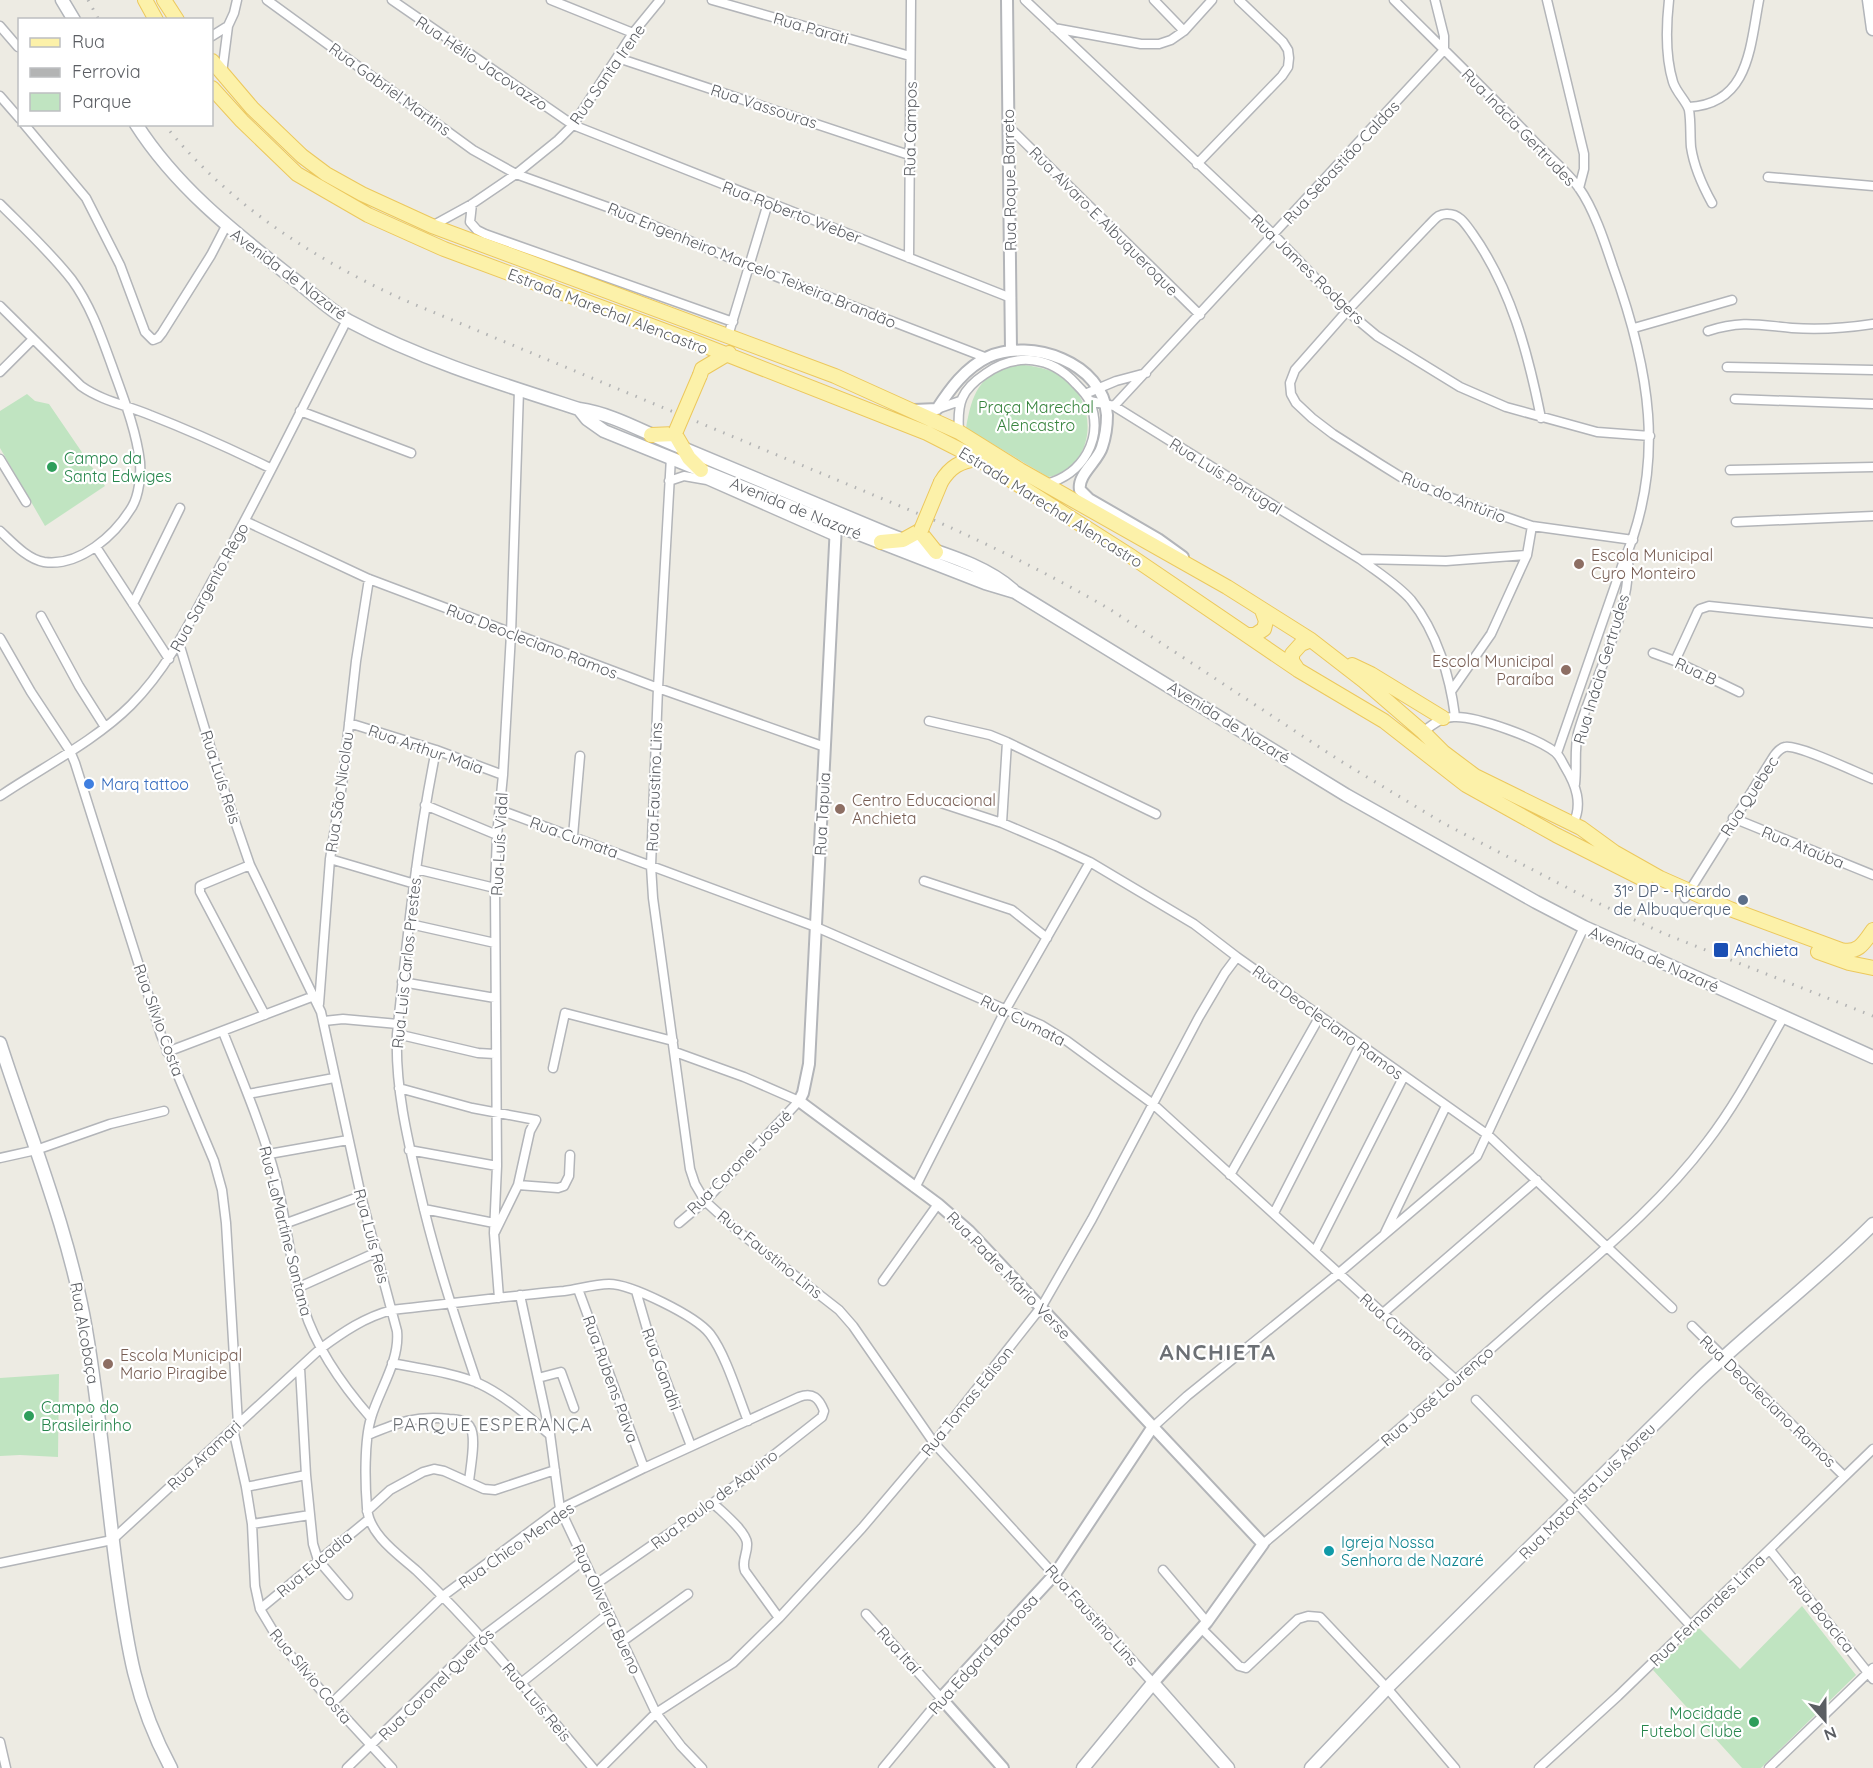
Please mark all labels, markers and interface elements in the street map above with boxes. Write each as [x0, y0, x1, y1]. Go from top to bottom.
street label: Rua Parati [771, 8, 851, 48]
street label: Rua Hélio Jacovazzo [412, 11, 552, 115]
legend [18, 18, 213, 126]
street label: Rua Santa Irene [565, 20, 649, 128]
text: Rua [72, 30, 105, 53]
street label: Rua Gabriel Martins [325, 38, 455, 140]
text: Ferrovia [72, 60, 141, 83]
street label: Rua Inácia Gertrudes [1458, 64, 1580, 190]
street label: Rua Vassouras [708, 79, 820, 133]
street label: Rua Campos [899, 81, 921, 177]
text: Parque [72, 90, 131, 113]
street label: Rua Sebastião Caldas [1279, 96, 1403, 228]
street label: Rua Roque Barreto [998, 109, 1020, 251]
street label: Rua Alvaro E Albuqueroque [1025, 142, 1183, 300]
street label: Rua Roberto Weber [720, 176, 864, 248]
street label: Rua Engenheiro Marcelo Teixeira Brandão [605, 198, 899, 332]
street label: Rua James Rodgers [1247, 210, 1369, 328]
street label: Avenida de Nazaré [227, 224, 351, 324]
street label: Estrada Marechal Alencastro [505, 264, 711, 358]
park label: Praça Marechal Alencastro [978, 397, 1094, 435]
street label: Rua Luís Portugal [1166, 433, 1286, 519]
street label: Estrada Marechal Alencastro [955, 442, 1147, 572]
place label: Campo da Santa Edwiges [64, 448, 172, 486]
marker: Campo da Santa Edwiges [45, 460, 59, 474]
street label: Rua do Antúrio [1399, 467, 1509, 527]
street label: Avenida de Nazaré [727, 472, 865, 544]
street label: Rua Sargento Rêgo [165, 519, 253, 655]
place label: Escola Municipal Cyro Monteiro [1591, 545, 1713, 583]
marker: Escola Municipal Cyro Monteiro [1572, 557, 1586, 571]
street label: Rua Inácia Gertrudes [1569, 592, 1633, 746]
street label: Rua Deocleciano Ramos [444, 599, 620, 683]
place label: Escola Municipal Paraíba [1432, 651, 1554, 689]
street label: Rua B [1672, 653, 1720, 689]
marker: Escola Municipal Paraíba [1559, 663, 1573, 677]
street label: Avenida de Nazaré [1164, 676, 1294, 768]
street label: Rua Arthur Maia [366, 720, 486, 778]
street label: Rua Faustino Lins [642, 722, 666, 852]
street label: Rua Luís Reis [196, 728, 246, 826]
street label: Rua São Nicolau [321, 730, 357, 854]
street label: Rua Quebec [1716, 752, 1782, 840]
street label: Rua Tapuia [810, 772, 834, 856]
place label: Marq tattoo [101, 774, 189, 794]
marker: Marq tattoo [82, 777, 96, 791]
place label: Centro Educacional Anchieta [852, 790, 996, 828]
street label: Rua Luís Vidal [486, 792, 512, 896]
marker: Centro Educacional Anchieta [833, 802, 847, 816]
street label: Rua Cumata [527, 812, 621, 862]
street label: Rua Ataúba [1759, 821, 1847, 873]
street label: Rua Luis Carlos Prestes [387, 877, 425, 1049]
place label: 31º DP - Ricardo de Albuquerque [1613, 881, 1731, 919]
marker: 31º DP - Ricardo de Albuquerque [1736, 893, 1750, 907]
street label: Avenida de Nazaré [1586, 921, 1722, 997]
place label: Anchieta [1734, 940, 1799, 960]
marker: Anchieta [1712, 941, 1730, 959]
street label: Rua Deocleciano Ramos [1249, 960, 1407, 1084]
street label: Rua Sílvio Costa [129, 961, 189, 1079]
street label: Rua Cumata [977, 990, 1069, 1050]
street label: Rua Coronel Josué [682, 1105, 796, 1219]
street label: Rua LaMartine Santana [255, 1144, 317, 1318]
street label: Rua Luís Reis [350, 1186, 394, 1286]
street label: Rua Faustino Lins [713, 1205, 827, 1303]
street label: Rua Padre Mário Verse [943, 1207, 1075, 1343]
street label: Rua Alcobaça [66, 1281, 104, 1385]
street label: Rua Cumata [1356, 1289, 1438, 1365]
street label: Rua Rubens Paiva [579, 1313, 643, 1445]
street label: Rua Gandhi [638, 1325, 686, 1413]
street label: Rua Deocleciano Ramos [1696, 1331, 1840, 1471]
district label: ANCHIETA [1159, 1338, 1277, 1366]
street label: Rua Tomas Edison [916, 1342, 1018, 1460]
street label: Rua José Lourenço [1377, 1342, 1497, 1450]
place label: Escola Municipal Mario Piragibe [120, 1345, 242, 1383]
marker: Escola Municipal Mario Piragibe [101, 1357, 115, 1371]
place label: Campo do Brasileirinho [41, 1397, 132, 1435]
marker: Campo do Brasileirinho [22, 1409, 36, 1423]
district label: PARQUE ESPERANÇA [393, 1413, 593, 1436]
street label: Rua Aramari [163, 1416, 245, 1494]
street label: Rua Motorista Luís Abreu [1514, 1418, 1660, 1564]
street label: Rua Paulo de Aquino [646, 1445, 782, 1553]
street label: Rua Chico Mendes [454, 1498, 578, 1592]
street label: Rua Eucadia [272, 1527, 356, 1601]
place label: Igreja Nossa Senhora de Nazaré [1341, 1532, 1484, 1570]
street label: Rua Oliveira Bueno [568, 1541, 646, 1677]
marker: Igreja Nossa Senhora de Nazaré [1322, 1544, 1336, 1558]
street label: Rua Fernandes Lima [1645, 1550, 1769, 1670]
street label: Rua Faustino Lins [1041, 1560, 1143, 1670]
street label: Rua Boacica [1785, 1571, 1859, 1657]
street label: Rua Edgard Barbosa [924, 1590, 1042, 1718]
street label: Rua Itaí [873, 1622, 926, 1678]
street label: Rua Sílvio Costa [265, 1624, 357, 1728]
street label: Rua Coronel Queirós [374, 1624, 498, 1744]
street label: Rua Luís Reis [498, 1658, 576, 1746]
north arrow [1795, 1690, 1855, 1750]
place label: Mocidade Futebol Clube [1640, 1703, 1742, 1741]
marker: Mocidade Futebol Clube [1747, 1715, 1761, 1729]
text: N [1821, 1723, 1839, 1745]

